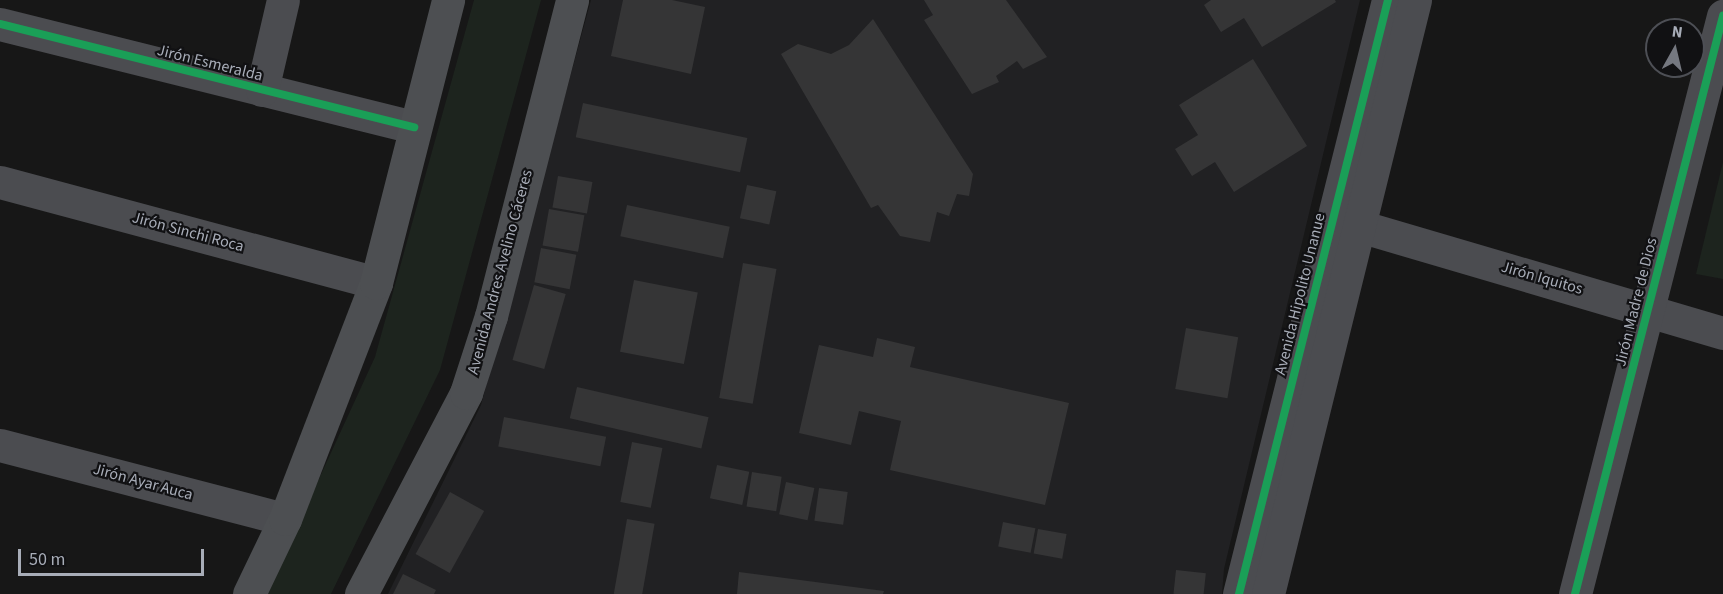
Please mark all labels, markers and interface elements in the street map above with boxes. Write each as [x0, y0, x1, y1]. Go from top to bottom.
north arrow [1645, 18, 1705, 78]
text: N [1670, 21, 1684, 44]
street label: Jirón Esmeralda [155, 41, 265, 85]
street label: Avenida Andres Avelino Cáceres [463, 168, 537, 376]
street label: Jirón Sinchi Roca [130, 208, 246, 256]
street label: Avenida Hipolito Unanue [1271, 211, 1329, 377]
street label: Jirón Madre de Dios [1611, 236, 1661, 368]
street label: Jirón Iquitos [1499, 257, 1585, 299]
street label: Jirón Ayar Auca [91, 459, 195, 505]
scale bar [21, 537, 207, 575]
text: 50 m [29, 547, 65, 572]

